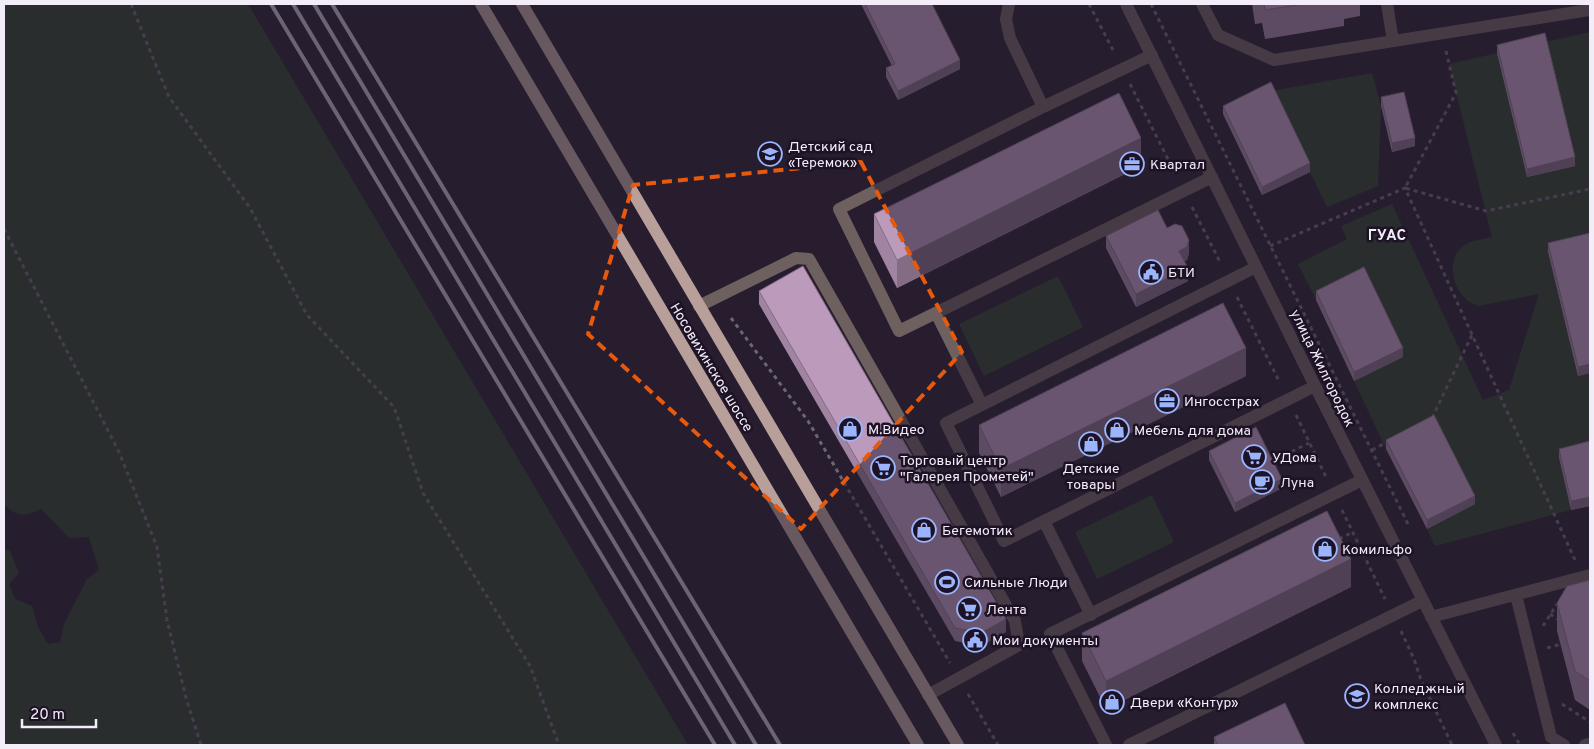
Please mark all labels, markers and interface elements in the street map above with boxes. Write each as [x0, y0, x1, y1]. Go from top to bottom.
place label: Детский сад «Теремок» [788, 139, 873, 172]
school or university icon: Детский сад «Теремок» [757, 141, 783, 167]
office icon: Квартал [1119, 151, 1145, 177]
place label: Квартал [1150, 157, 1205, 174]
district label: ГУАС [1368, 227, 1406, 246]
public building icon: БТИ [1138, 259, 1164, 285]
place label: БТИ [1168, 265, 1195, 282]
street label: Носовихинское шоссе [665, 300, 756, 435]
street label: улица Жилгородок [1286, 307, 1358, 430]
office icon: Ингосстрах [1154, 388, 1180, 414]
place label: Ингосстрах [1184, 394, 1259, 411]
shop icon: М.Видео [837, 416, 863, 442]
shop icon: Мебель для дома [1104, 417, 1130, 443]
place label: М.Видео [868, 422, 925, 439]
place label: Мебель для дома [1134, 423, 1251, 440]
shop icon: Детские товары [1078, 431, 1104, 457]
supermarket icon: УДома [1241, 444, 1267, 470]
place label: УДома [1272, 450, 1317, 467]
place label: Торговый центр "Галерея Прометей" [900, 453, 1034, 486]
supermarket icon: Торговый центр "Галерея Прометей" [870, 455, 896, 481]
place label: Детские товары [1063, 461, 1119, 494]
cafe icon: Луна [1249, 469, 1275, 495]
place label: Луна [1280, 475, 1314, 492]
shop icon: Бегемотик [911, 517, 937, 543]
place label: Бегемотик [942, 523, 1013, 540]
shop icon: Комильфо [1312, 536, 1338, 562]
place label: Комильфо [1342, 542, 1412, 559]
sports icon: Сильные Люди [934, 569, 960, 595]
place label: Сильные Люди [964, 575, 1068, 592]
supermarket icon: Лента [956, 596, 982, 622]
place label: Лента [986, 602, 1027, 619]
public building icon: Мои документы [962, 627, 988, 653]
place label: Мои документы [992, 633, 1098, 650]
place label: Колледжный комплекс [1374, 681, 1465, 714]
school or university icon: Колледжный комплекс [1344, 683, 1370, 709]
shop icon: Двери «Контур» [1099, 689, 1125, 715]
place label: Двери «Контур» [1130, 695, 1239, 712]
scale bar [22, 696, 96, 728]
text: 20 m [30, 706, 65, 725]

